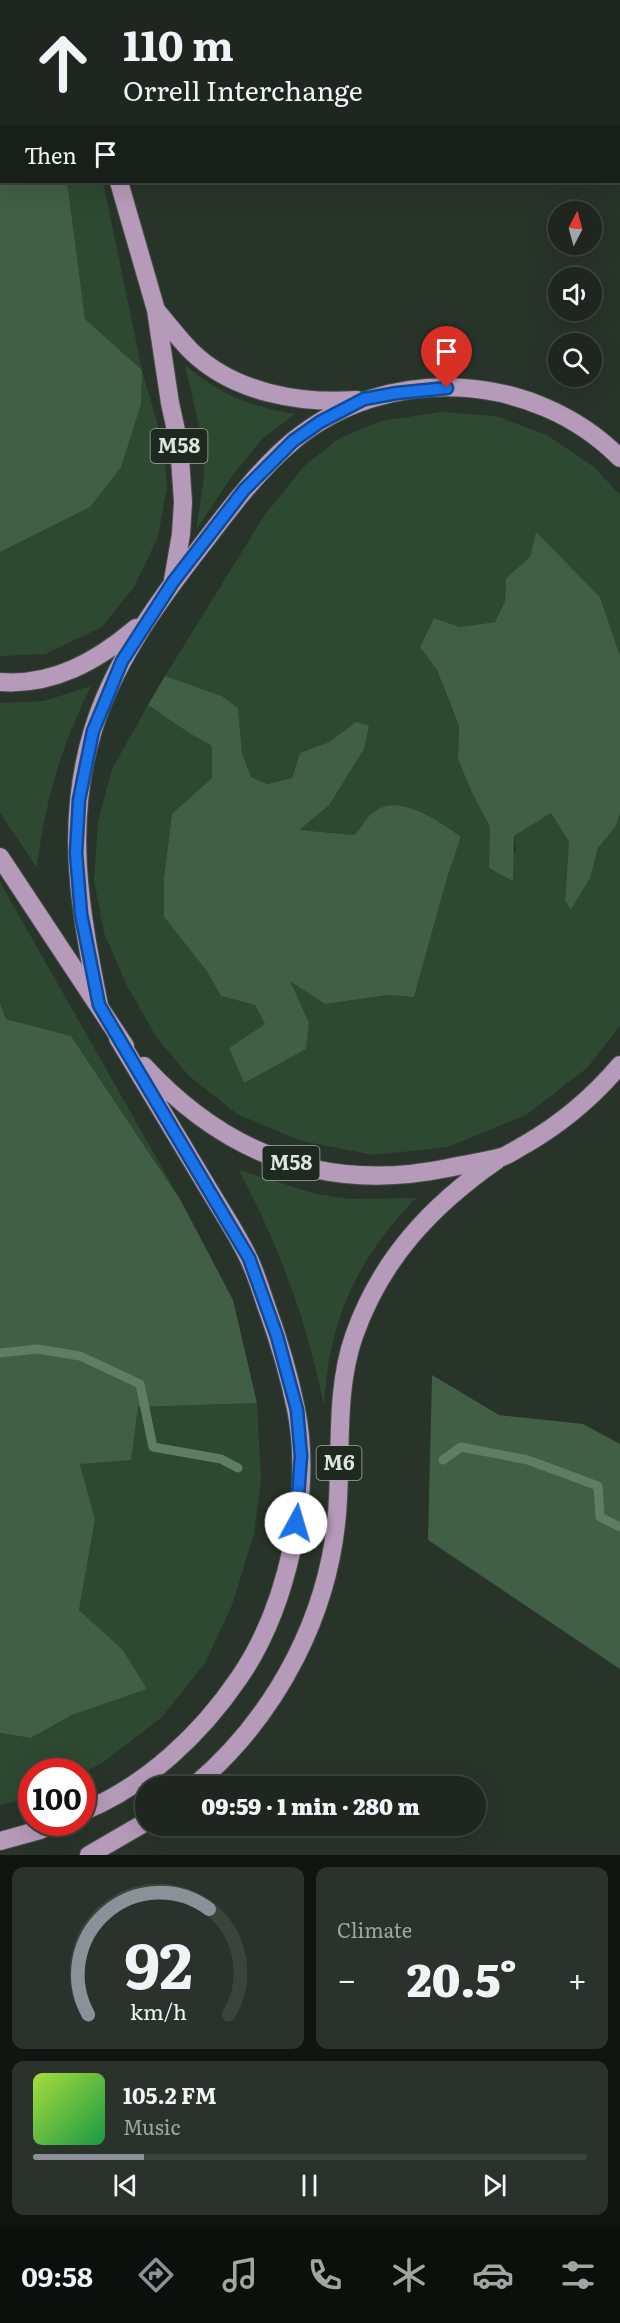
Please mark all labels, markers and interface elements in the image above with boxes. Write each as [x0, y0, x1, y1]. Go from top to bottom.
text: 110 m [123, 12, 234, 74]
icon: ahead [24, 24, 102, 102]
text: Orrell Interchange [123, 69, 363, 109]
text: Then [24, 138, 77, 171]
icon: arrive [89, 138, 122, 171]
north arrow [548, 201, 602, 255]
map controls [548, 201, 602, 387]
button: sound [548, 267, 602, 321]
pin [421, 326, 472, 388]
button: search [548, 333, 602, 387]
icon: arrive [430, 335, 463, 368]
road number: M58 [150, 429, 207, 463]
road number: M58 [262, 1146, 320, 1180]
road number: M6 [316, 1446, 362, 1480]
position arrow [264, 1491, 328, 1555]
speed limit sign: 100 [18, 1758, 96, 1836]
text: 09:59 · 1 min · 280 m [201, 1789, 420, 1822]
text: Climate [337, 1914, 412, 1944]
text: 92 [124, 1916, 192, 2008]
text: 20.5° [407, 1944, 517, 2011]
text: − [337, 1953, 356, 2002]
text: + [568, 1953, 587, 2002]
text: km/h [129, 1995, 187, 2027]
text: 105.2 FM [123, 2078, 217, 2111]
text: Music [123, 2111, 180, 2141]
icon: previous [109, 2169, 142, 2202]
icon: pause [293, 2169, 326, 2202]
icon: next [478, 2169, 511, 2202]
icon: directions [135, 2254, 177, 2296]
icon: music [219, 2254, 261, 2296]
icon: phone [304, 2254, 346, 2296]
icon: climate [388, 2254, 430, 2296]
icon: car [472, 2254, 514, 2296]
icon: filters [557, 2254, 599, 2296]
text: 09:58 [21, 2255, 93, 2295]

